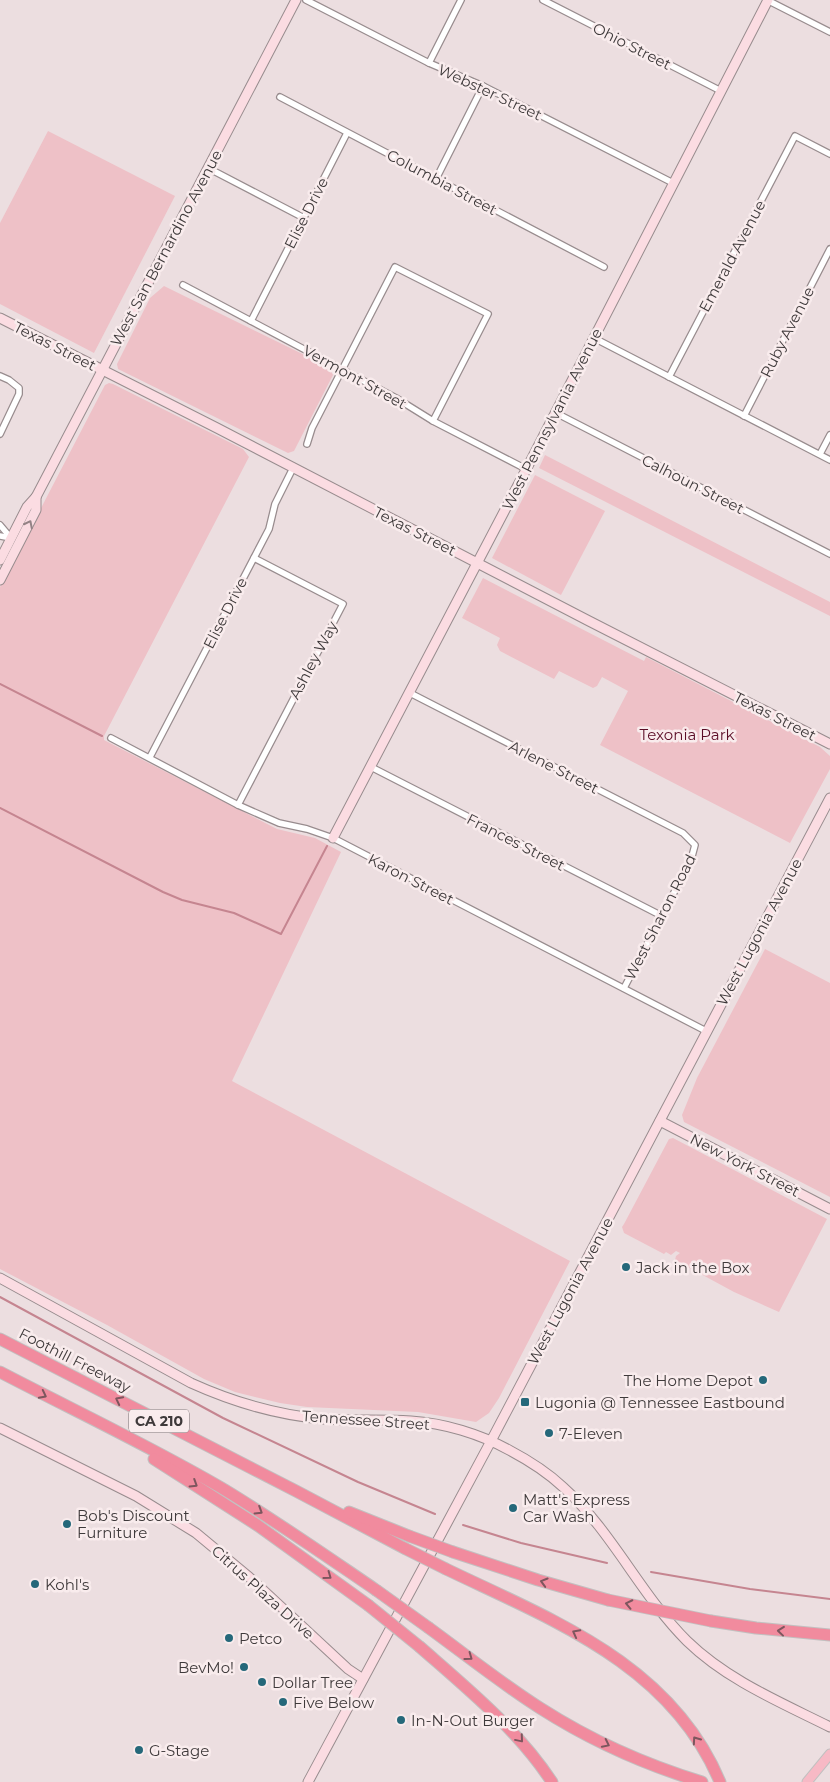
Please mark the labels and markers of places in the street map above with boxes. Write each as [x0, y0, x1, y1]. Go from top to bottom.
place label: Jack in the Box [635, 1258, 749, 1277]
marker: Jack in the Box [620, 1261, 632, 1273]
place label: The Home Depot [624, 1371, 753, 1390]
marker: The Home Depot [757, 1374, 769, 1386]
place label: Lugonia @ Tennessee Eastbound [535, 1393, 785, 1412]
marker: Lugonia @ Tennessee Eastbound [519, 1396, 531, 1408]
place label: 7-Eleven [559, 1424, 623, 1443]
marker: 7-Eleven [543, 1427, 555, 1439]
place label: Matt's Express Car Wash [523, 1490, 630, 1526]
marker: Matt's Express Car Wash [507, 1502, 519, 1514]
place label: Bob's Discount Furniture [77, 1506, 190, 1542]
marker: Bob's Discount Furniture [61, 1518, 73, 1530]
place label: Kohl's [45, 1575, 89, 1594]
marker: Kohl's [29, 1578, 41, 1590]
place label: Petco [239, 1629, 282, 1648]
marker: Petco [223, 1632, 235, 1644]
place label: BevMo! [178, 1658, 234, 1677]
marker: BevMo! [238, 1661, 250, 1673]
place label: Dollar Tree [272, 1673, 353, 1692]
marker: Dollar Tree [256, 1676, 268, 1688]
place label: Five Below [293, 1693, 375, 1712]
marker: Five Below [277, 1696, 289, 1708]
place label: In-N-Out Burger [411, 1711, 535, 1730]
marker: In-N-Out Burger [395, 1714, 407, 1726]
place label: G-Stage [149, 1741, 209, 1760]
marker: G-Stage [133, 1744, 145, 1756]

